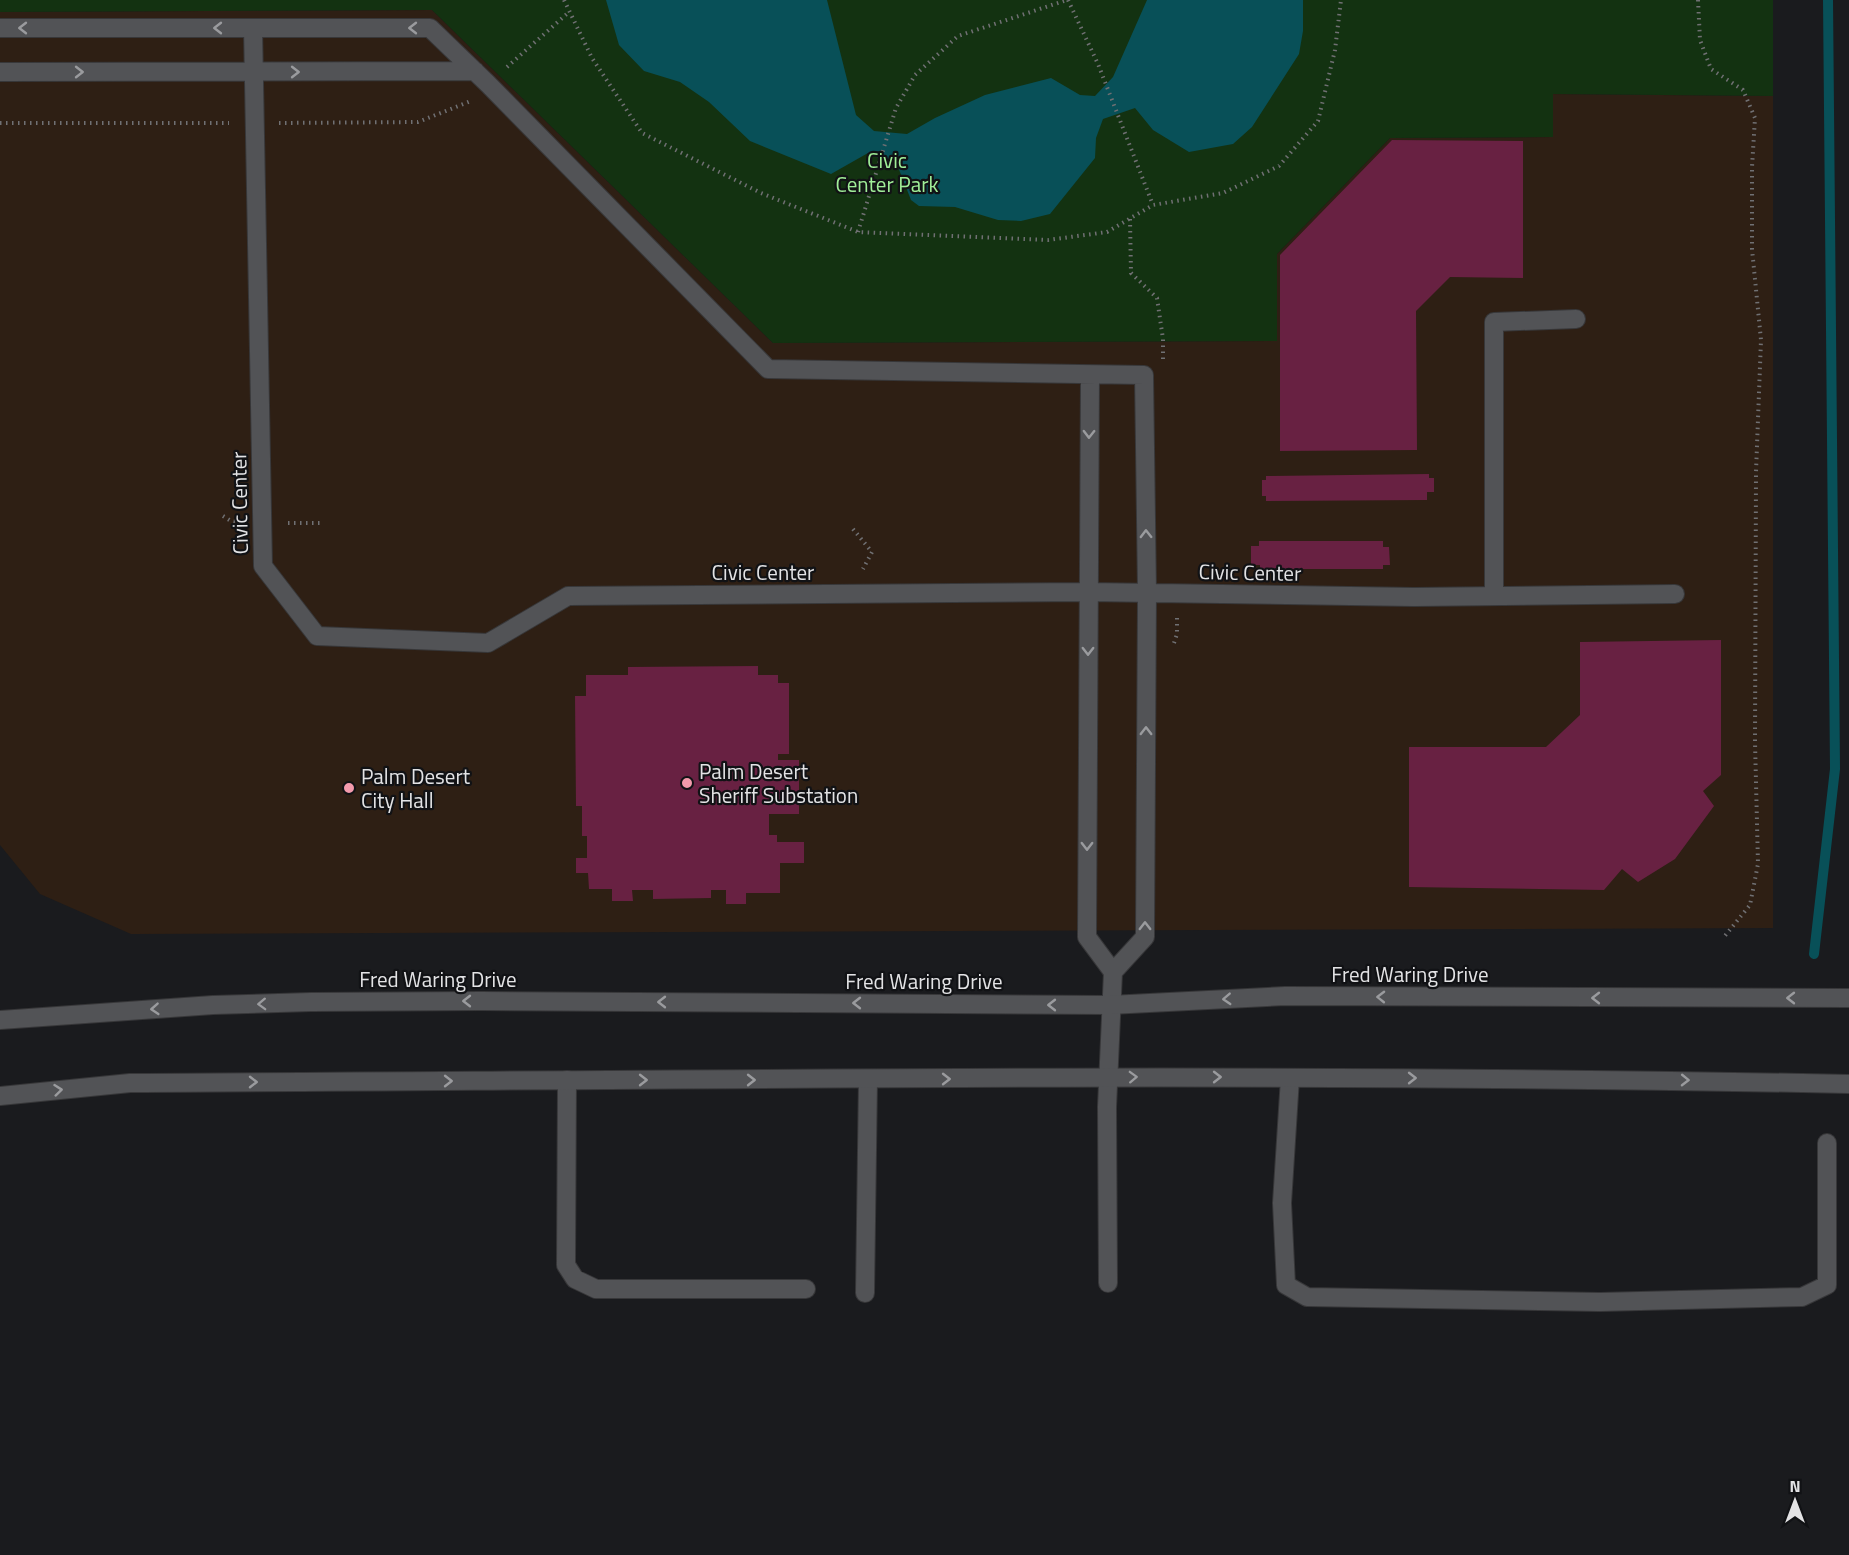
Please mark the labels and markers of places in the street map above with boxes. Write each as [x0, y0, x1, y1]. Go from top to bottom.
place label: Palm Desert Sheriff Substation [699, 755, 858, 811]
place label: Palm Desert City Hall [361, 760, 471, 816]
marker: Palm Desert Sheriff Substation [680, 776, 694, 790]
marker: Palm Desert City Hall [342, 781, 356, 795]

